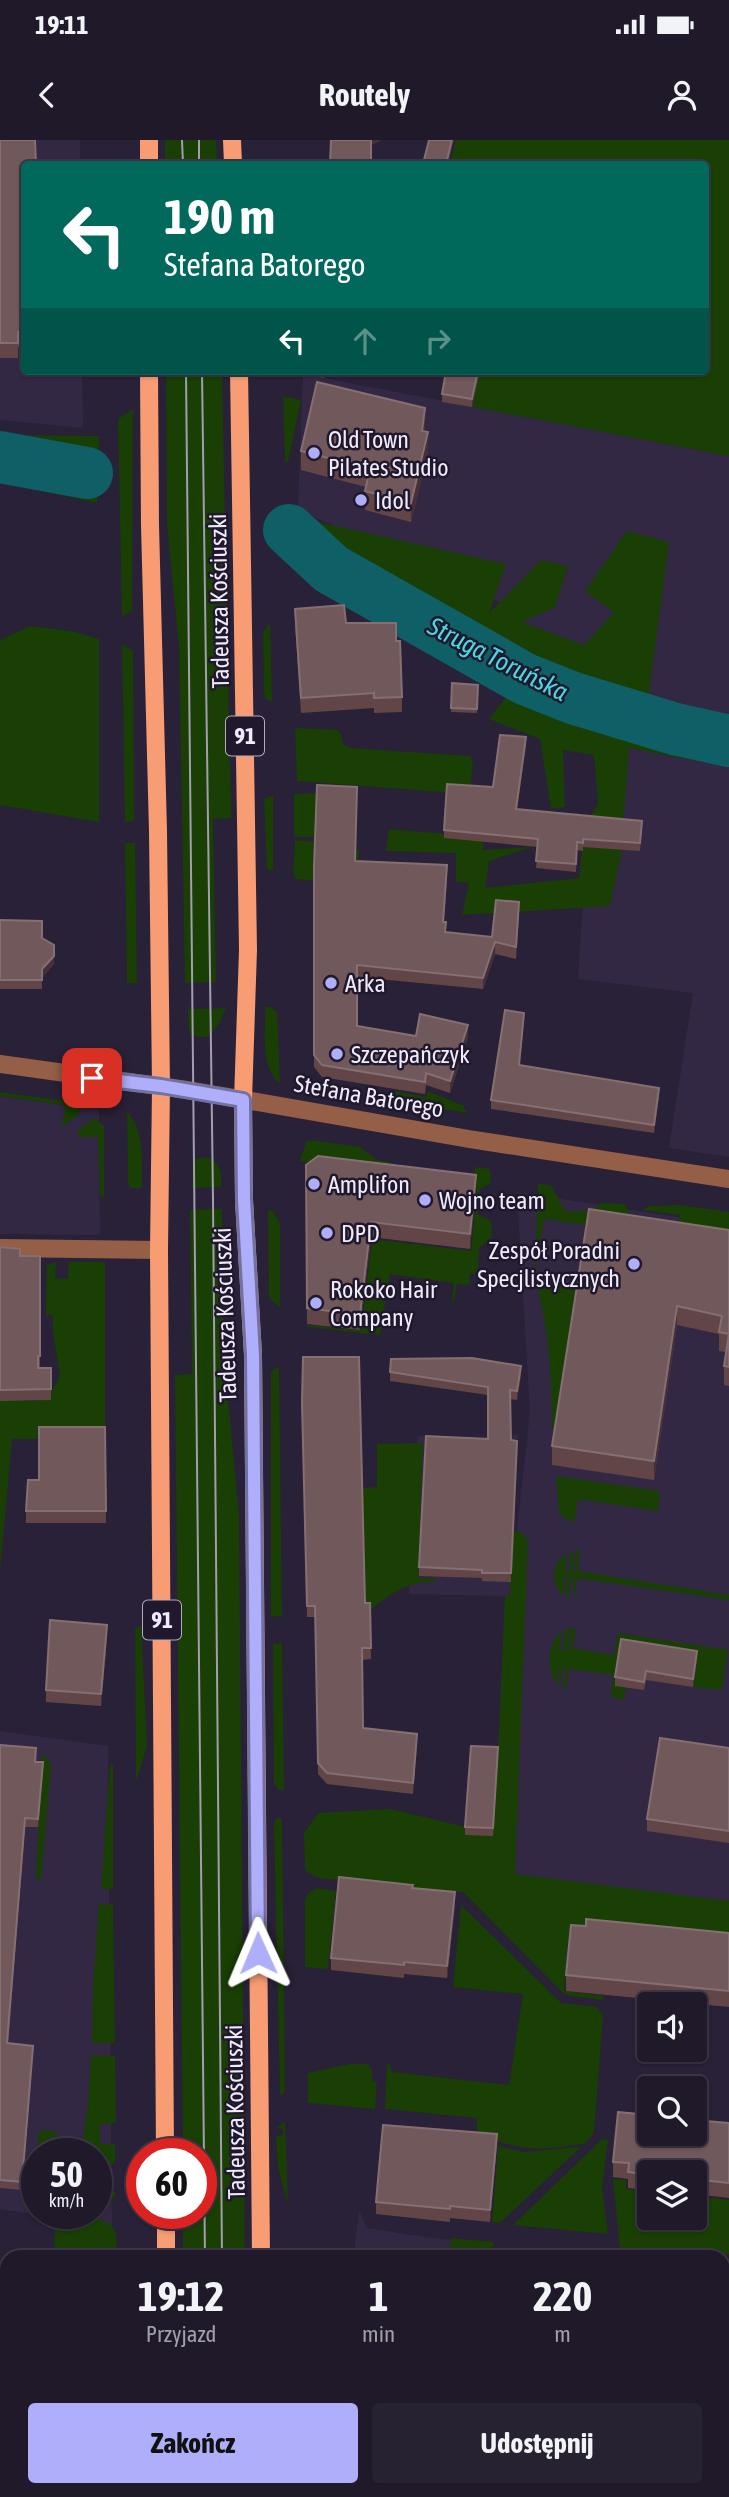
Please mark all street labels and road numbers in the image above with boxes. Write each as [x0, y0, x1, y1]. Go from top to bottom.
street label: Tadeusza Kościuszki [204, 513, 234, 689]
road number: 91 [226, 716, 264, 756]
street label: Stefana Batorego [292, 1070, 446, 1122]
street label: Tadeusza Kościuszki [208, 1227, 242, 1403]
road number: 91 [143, 1600, 181, 1639]
street label: Tadeusza Kościuszki [220, 2024, 250, 2200]

